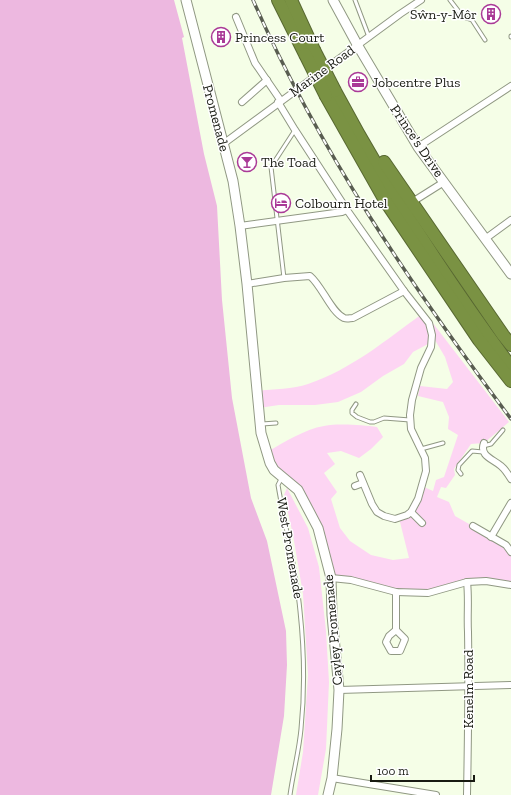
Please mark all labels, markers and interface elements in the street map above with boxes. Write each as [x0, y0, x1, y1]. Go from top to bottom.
building icon: Sŵn-y-Môr [480, 3, 502, 25]
place label: Sŵn-y-Môr [410, 6, 477, 23]
building icon: Princess Court [210, 26, 232, 48]
place label: Princess Court [235, 29, 325, 46]
street label: Marine Road [286, 41, 358, 100]
office icon: Jobcentre Plus [347, 71, 369, 93]
place label: Jobcentre Plus [372, 74, 460, 91]
street label: Promenade [199, 83, 233, 154]
street label: Prince's Drive [387, 102, 448, 181]
bar icon: The Toad [236, 151, 258, 173]
place label: The Toad [261, 154, 317, 171]
hotel icon: Colbourn Hotel [270, 192, 292, 214]
place label: Colbourn Hotel [295, 195, 388, 212]
street label: West Promenade [273, 496, 307, 600]
street label: Cayley Promenade [320, 573, 346, 686]
street label: Kenelm Road [460, 649, 477, 728]
scale bar [371, 757, 474, 783]
text: 100 m [377, 764, 409, 778]

